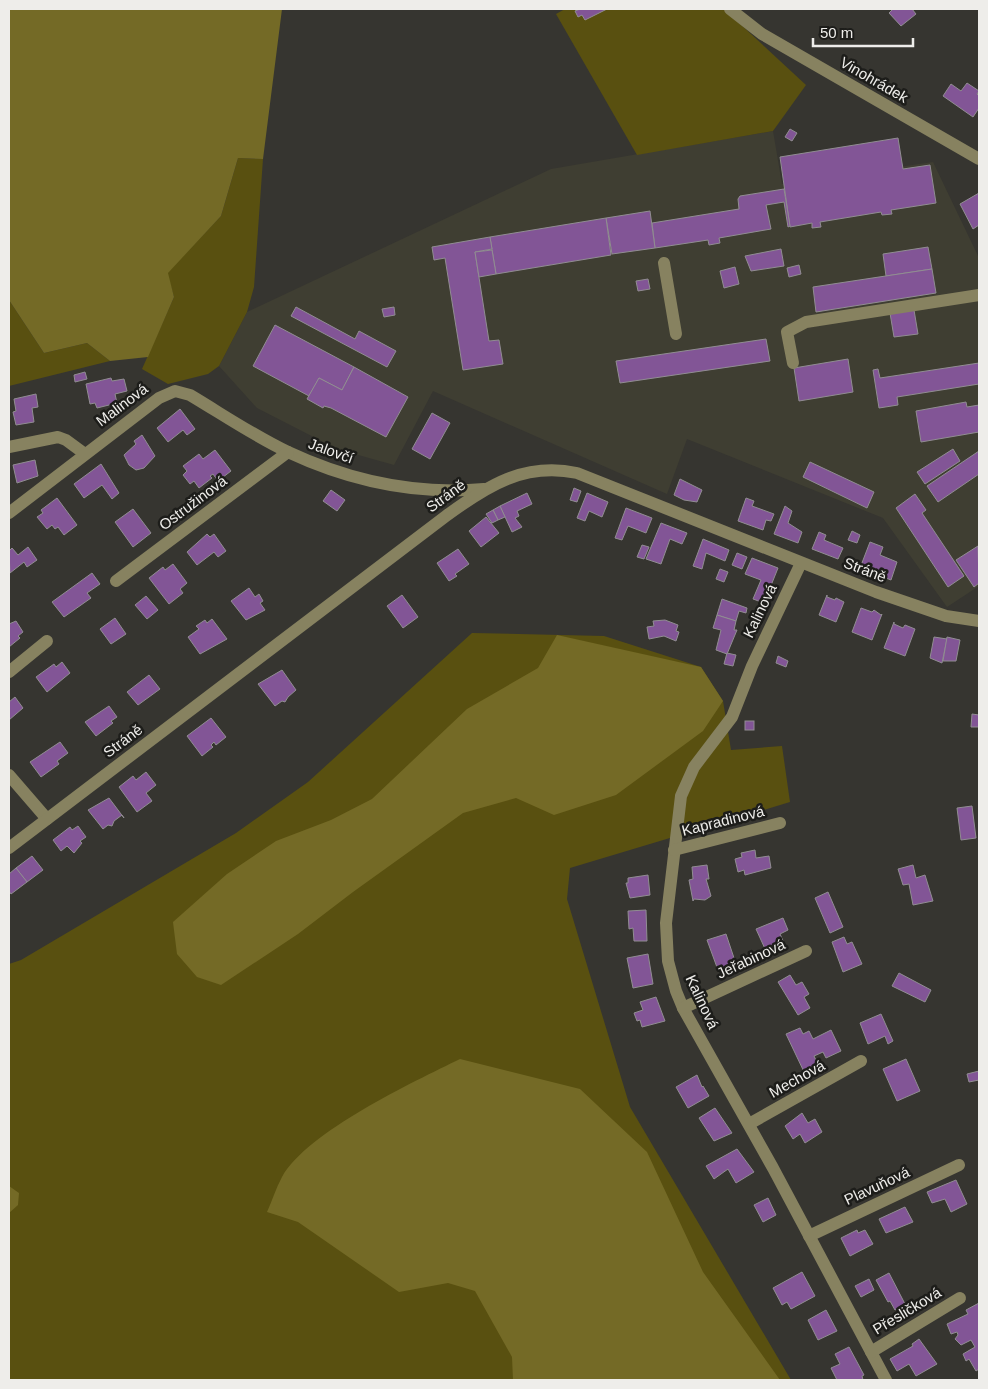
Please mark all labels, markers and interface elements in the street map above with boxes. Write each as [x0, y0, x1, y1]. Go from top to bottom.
scale bar [813, 15, 913, 47]
text: 50 m [820, 24, 853, 41]
street label: Vinohrádek [837, 53, 912, 106]
street label: Malinová [93, 379, 151, 429]
street label: Jalovčí [306, 435, 357, 467]
street label: Ostružinová [156, 471, 230, 533]
street label: Stráně [423, 476, 469, 515]
street label: Stráně [841, 554, 889, 585]
street label: Kalinová [739, 581, 780, 640]
street label: Stráně [100, 721, 145, 761]
street label: Kapradinová [680, 802, 766, 839]
street label: Jeřabinová [714, 935, 788, 982]
street label: Kalinová [683, 972, 723, 1032]
street label: Mechová [766, 1056, 828, 1101]
street label: Plavuňová [841, 1163, 913, 1208]
street label: Přesličková [869, 1283, 945, 1338]

